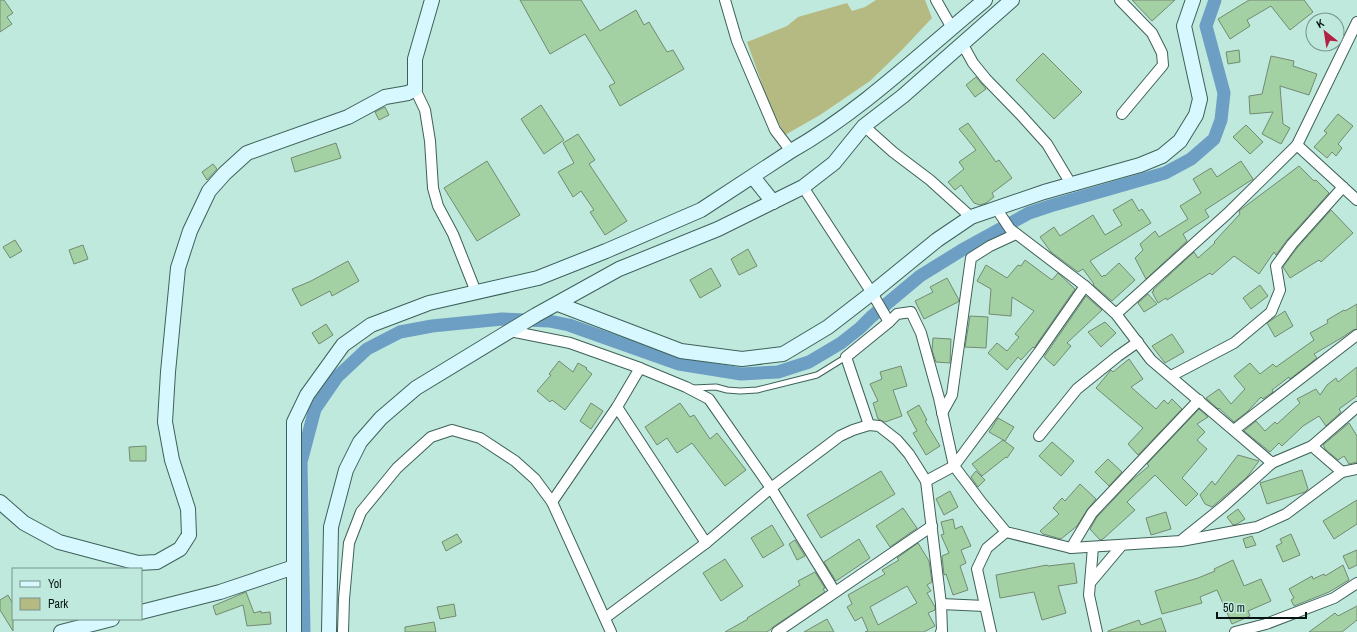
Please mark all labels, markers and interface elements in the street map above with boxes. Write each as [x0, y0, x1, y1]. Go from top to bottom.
north arrow [1305, 12, 1345, 52]
text: K [1314, 15, 1327, 31]
legend [12, 568, 142, 620]
text: Yol [48, 576, 61, 592]
scale bar [1217, 594, 1306, 620]
text: Park [48, 596, 68, 612]
text: 50 m [1223, 600, 1245, 616]

